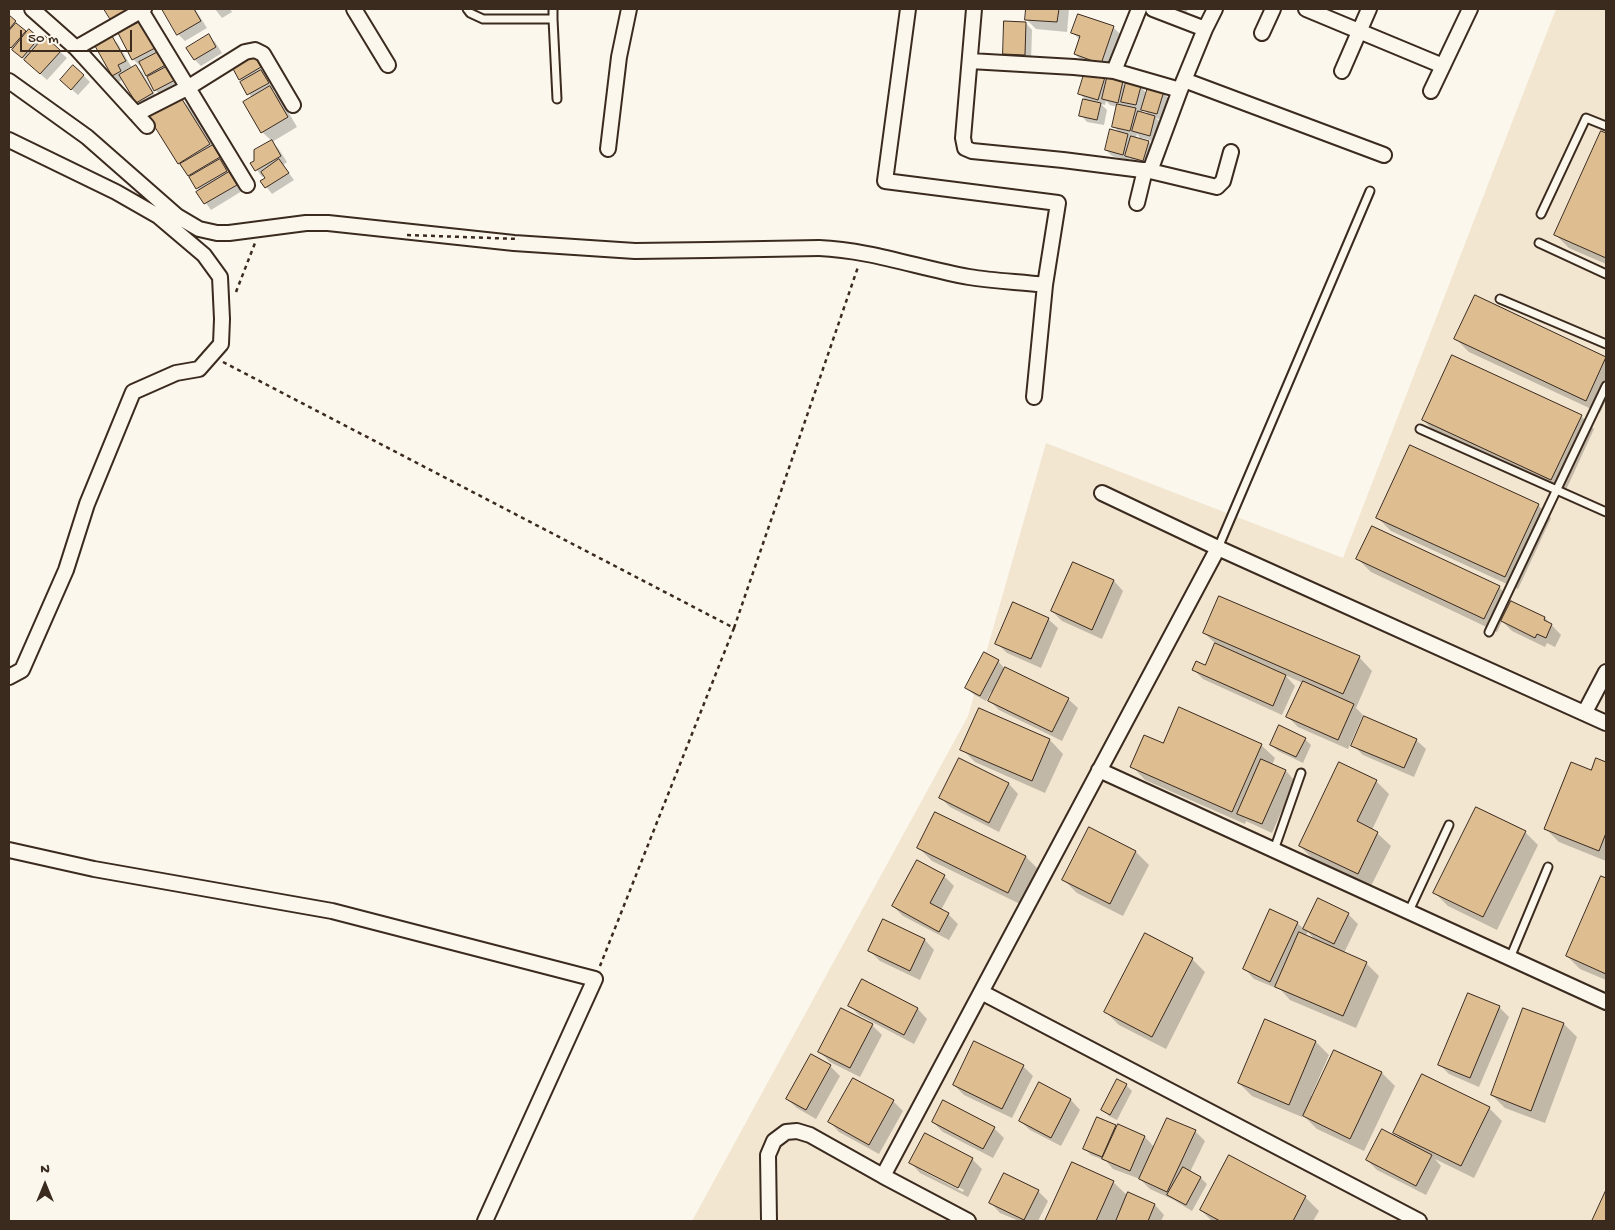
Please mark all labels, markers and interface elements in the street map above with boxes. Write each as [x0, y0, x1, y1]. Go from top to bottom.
scale bar [22, 20, 135, 52]
text: 50 m [28, 30, 59, 48]
north arrow [20, 1160, 70, 1210]
text: N [40, 1161, 50, 1178]

